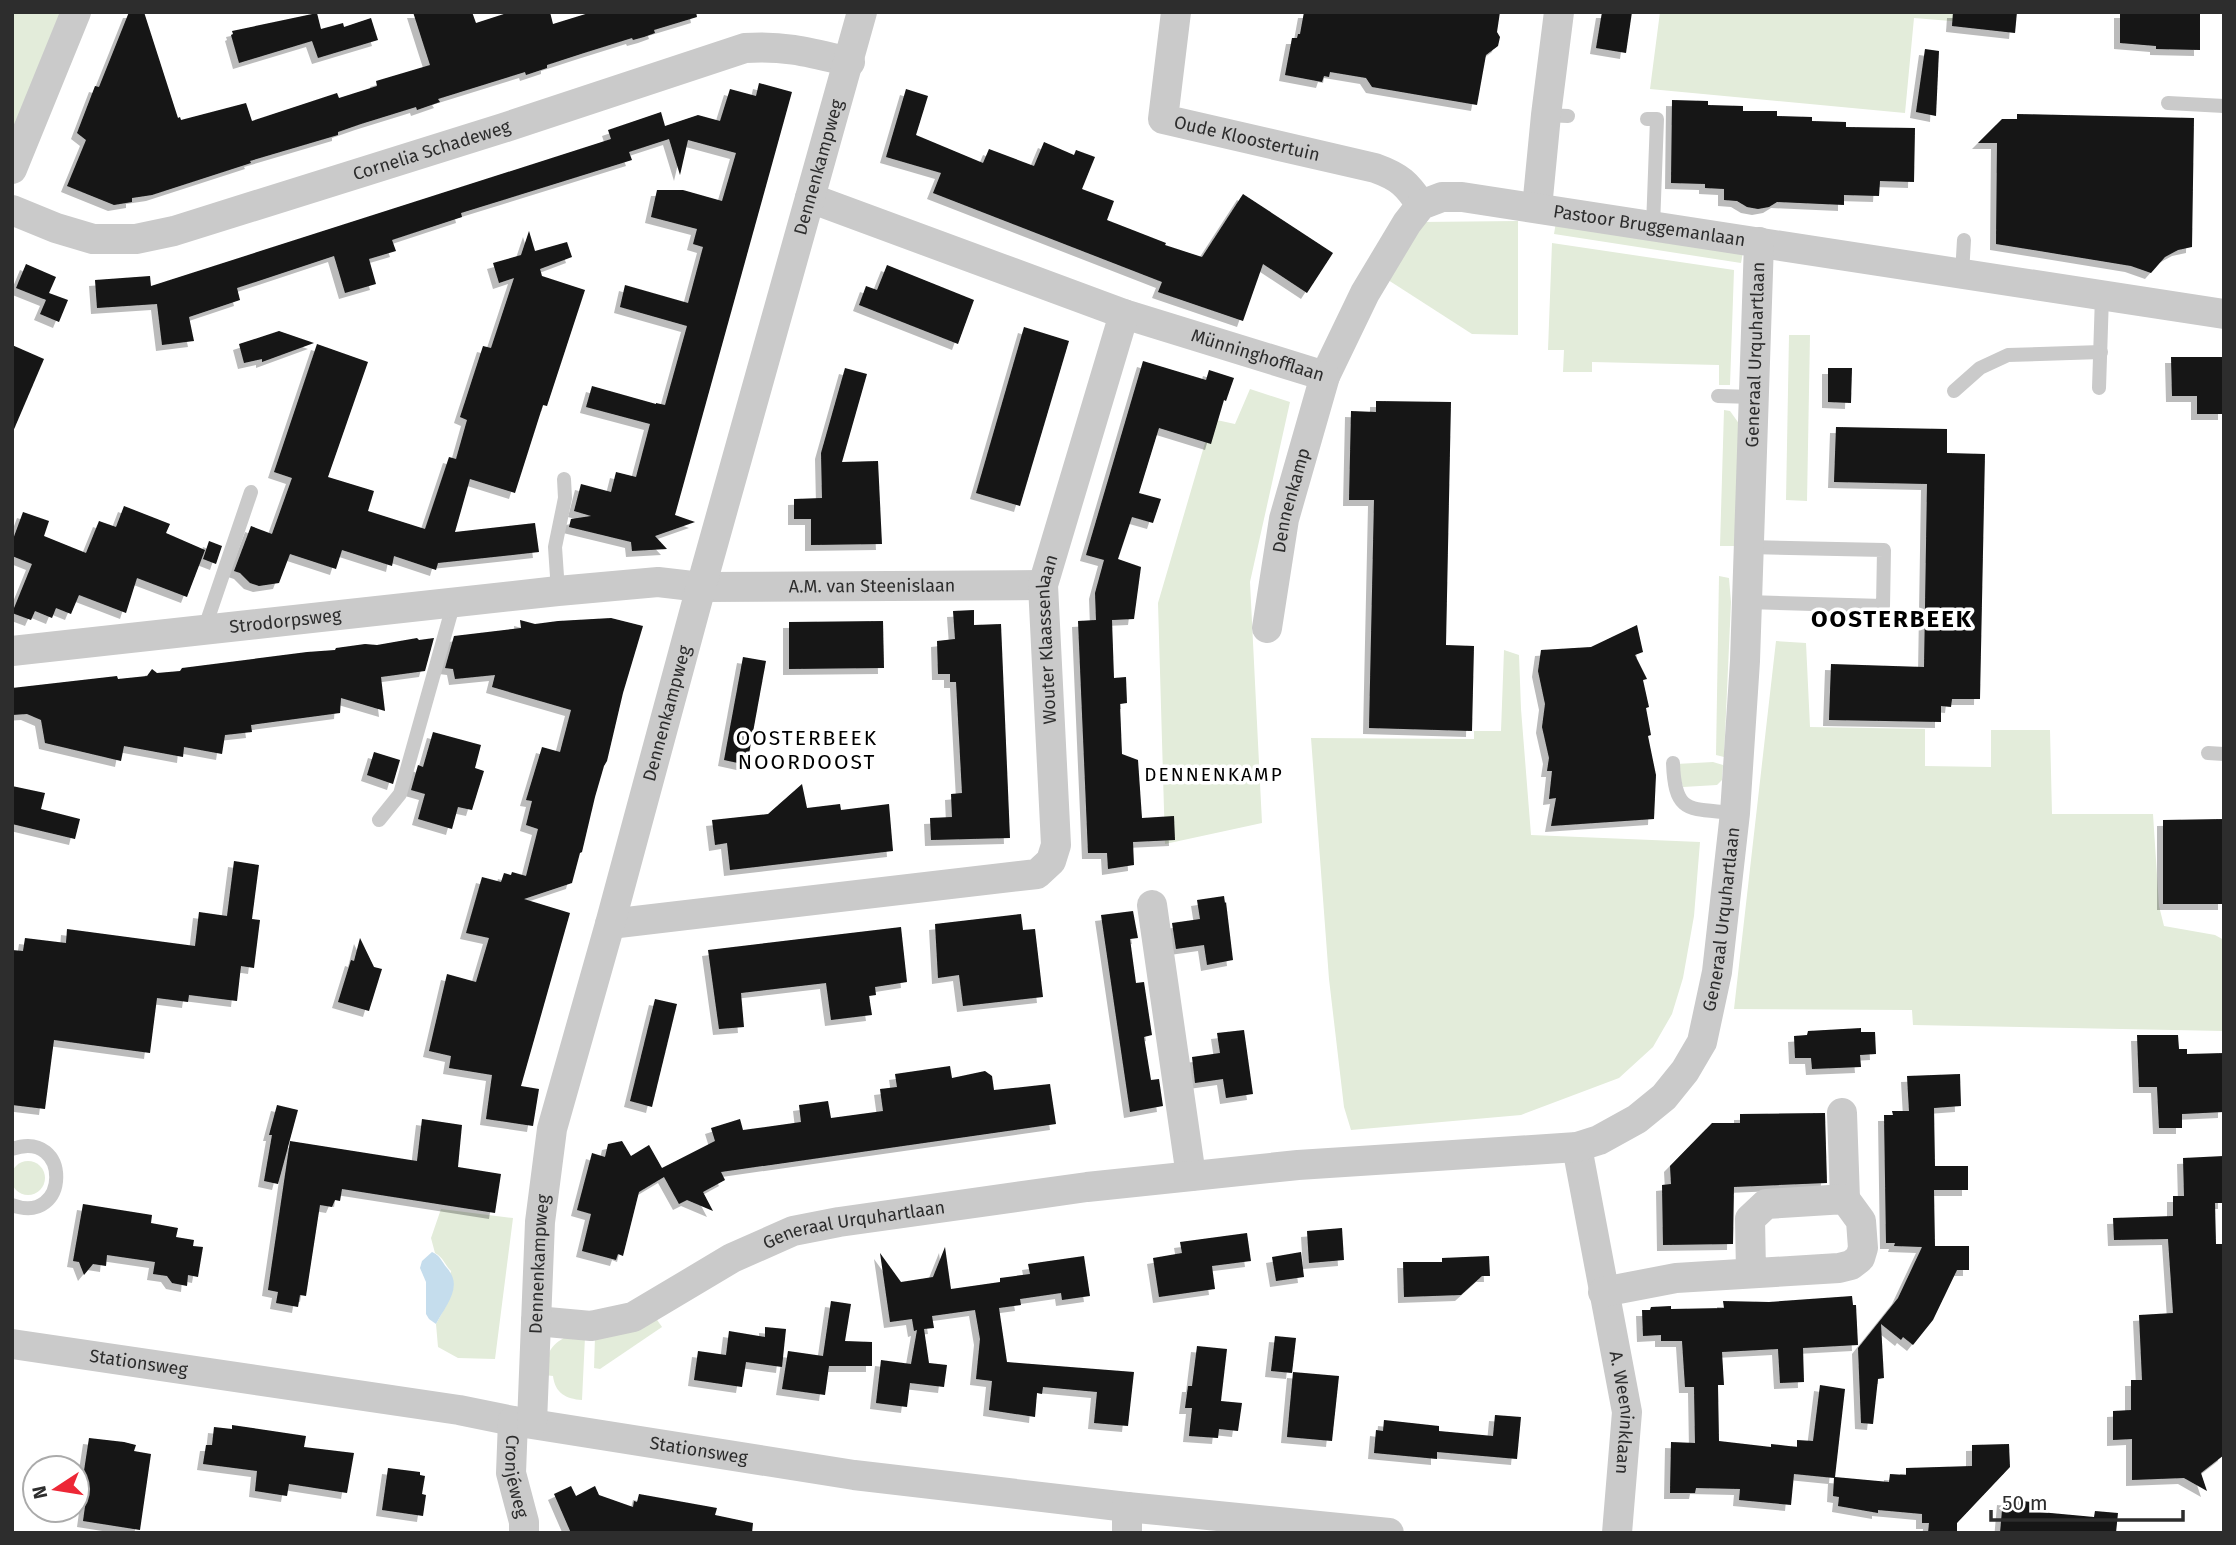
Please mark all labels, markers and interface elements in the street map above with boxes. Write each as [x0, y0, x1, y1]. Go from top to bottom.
street label: Dennenkampweg [789, 96, 848, 238]
street label: Oude Kloostertuin [1172, 111, 1322, 166]
street label: Cornelia Schadeweg [350, 115, 514, 185]
street label: Pastoor Bruggemanlaan [1552, 200, 1747, 251]
street label: Generaal Urquhartlaan [1741, 261, 1769, 448]
street label: Münninghofflaan [1188, 324, 1327, 386]
street label: Dennenkamp [1268, 445, 1315, 555]
street label: Wouter Klaassenlaan [1032, 552, 1063, 725]
street label: A.M. van Steenislaan [789, 575, 955, 597]
street label: Strodorpsweg [228, 604, 343, 638]
district label: OOSTERBEEK [1811, 605, 1973, 633]
street label: Dennenkampweg [638, 643, 696, 784]
district label: OOSTERBEEK NOORDOOST [736, 725, 878, 775]
district label: DENNENKAMP [1144, 763, 1284, 786]
street label: Generaal Urquhartlaan [1698, 826, 1744, 1013]
street label: Dennenkampweg [525, 1192, 555, 1334]
street label: Generaal Urquhartlaan [759, 1196, 946, 1254]
street label: Stationsweg [88, 1345, 190, 1381]
street label: A. Weeninklaan [1605, 1349, 1638, 1475]
street label: Stationsweg [648, 1432, 750, 1469]
street label: Cronjéweg [500, 1434, 534, 1521]
north arrow [21, 1454, 91, 1524]
scale bar [1991, 1478, 2184, 1522]
text: N [27, 1484, 52, 1501]
text: 50 m [2002, 1490, 2048, 1516]

